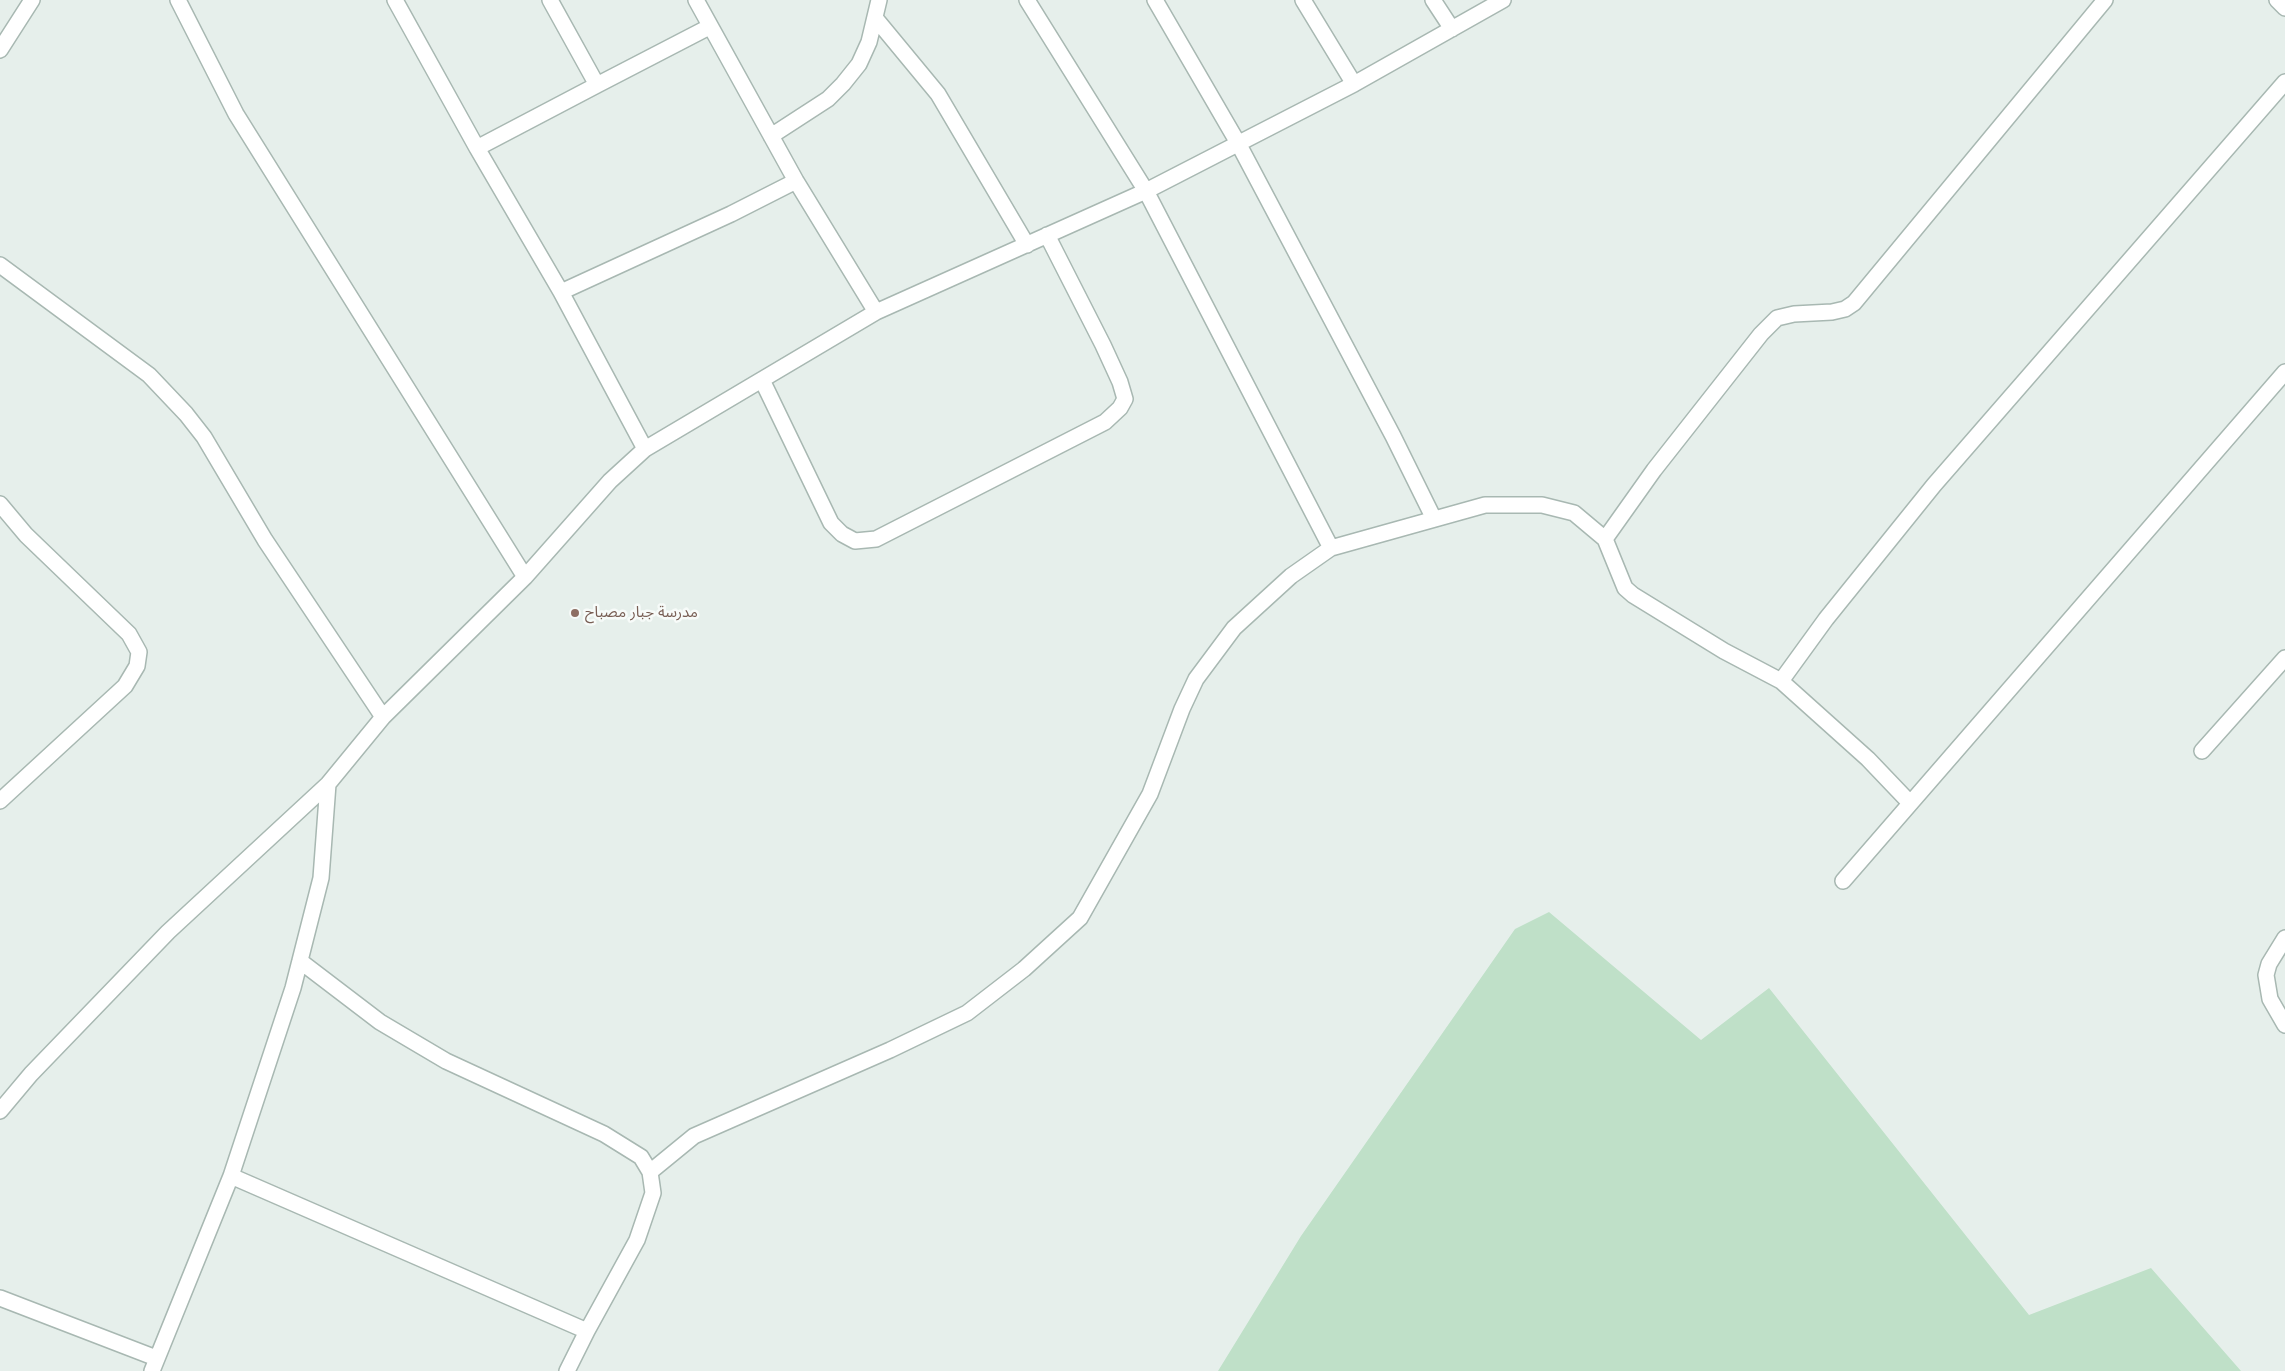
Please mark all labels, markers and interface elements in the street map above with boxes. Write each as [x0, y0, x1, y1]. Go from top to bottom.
place label: مدرسة جبار مصباح [585, 604, 698, 622]
marker: مدرسة جبار مصباح [569, 607, 581, 619]

